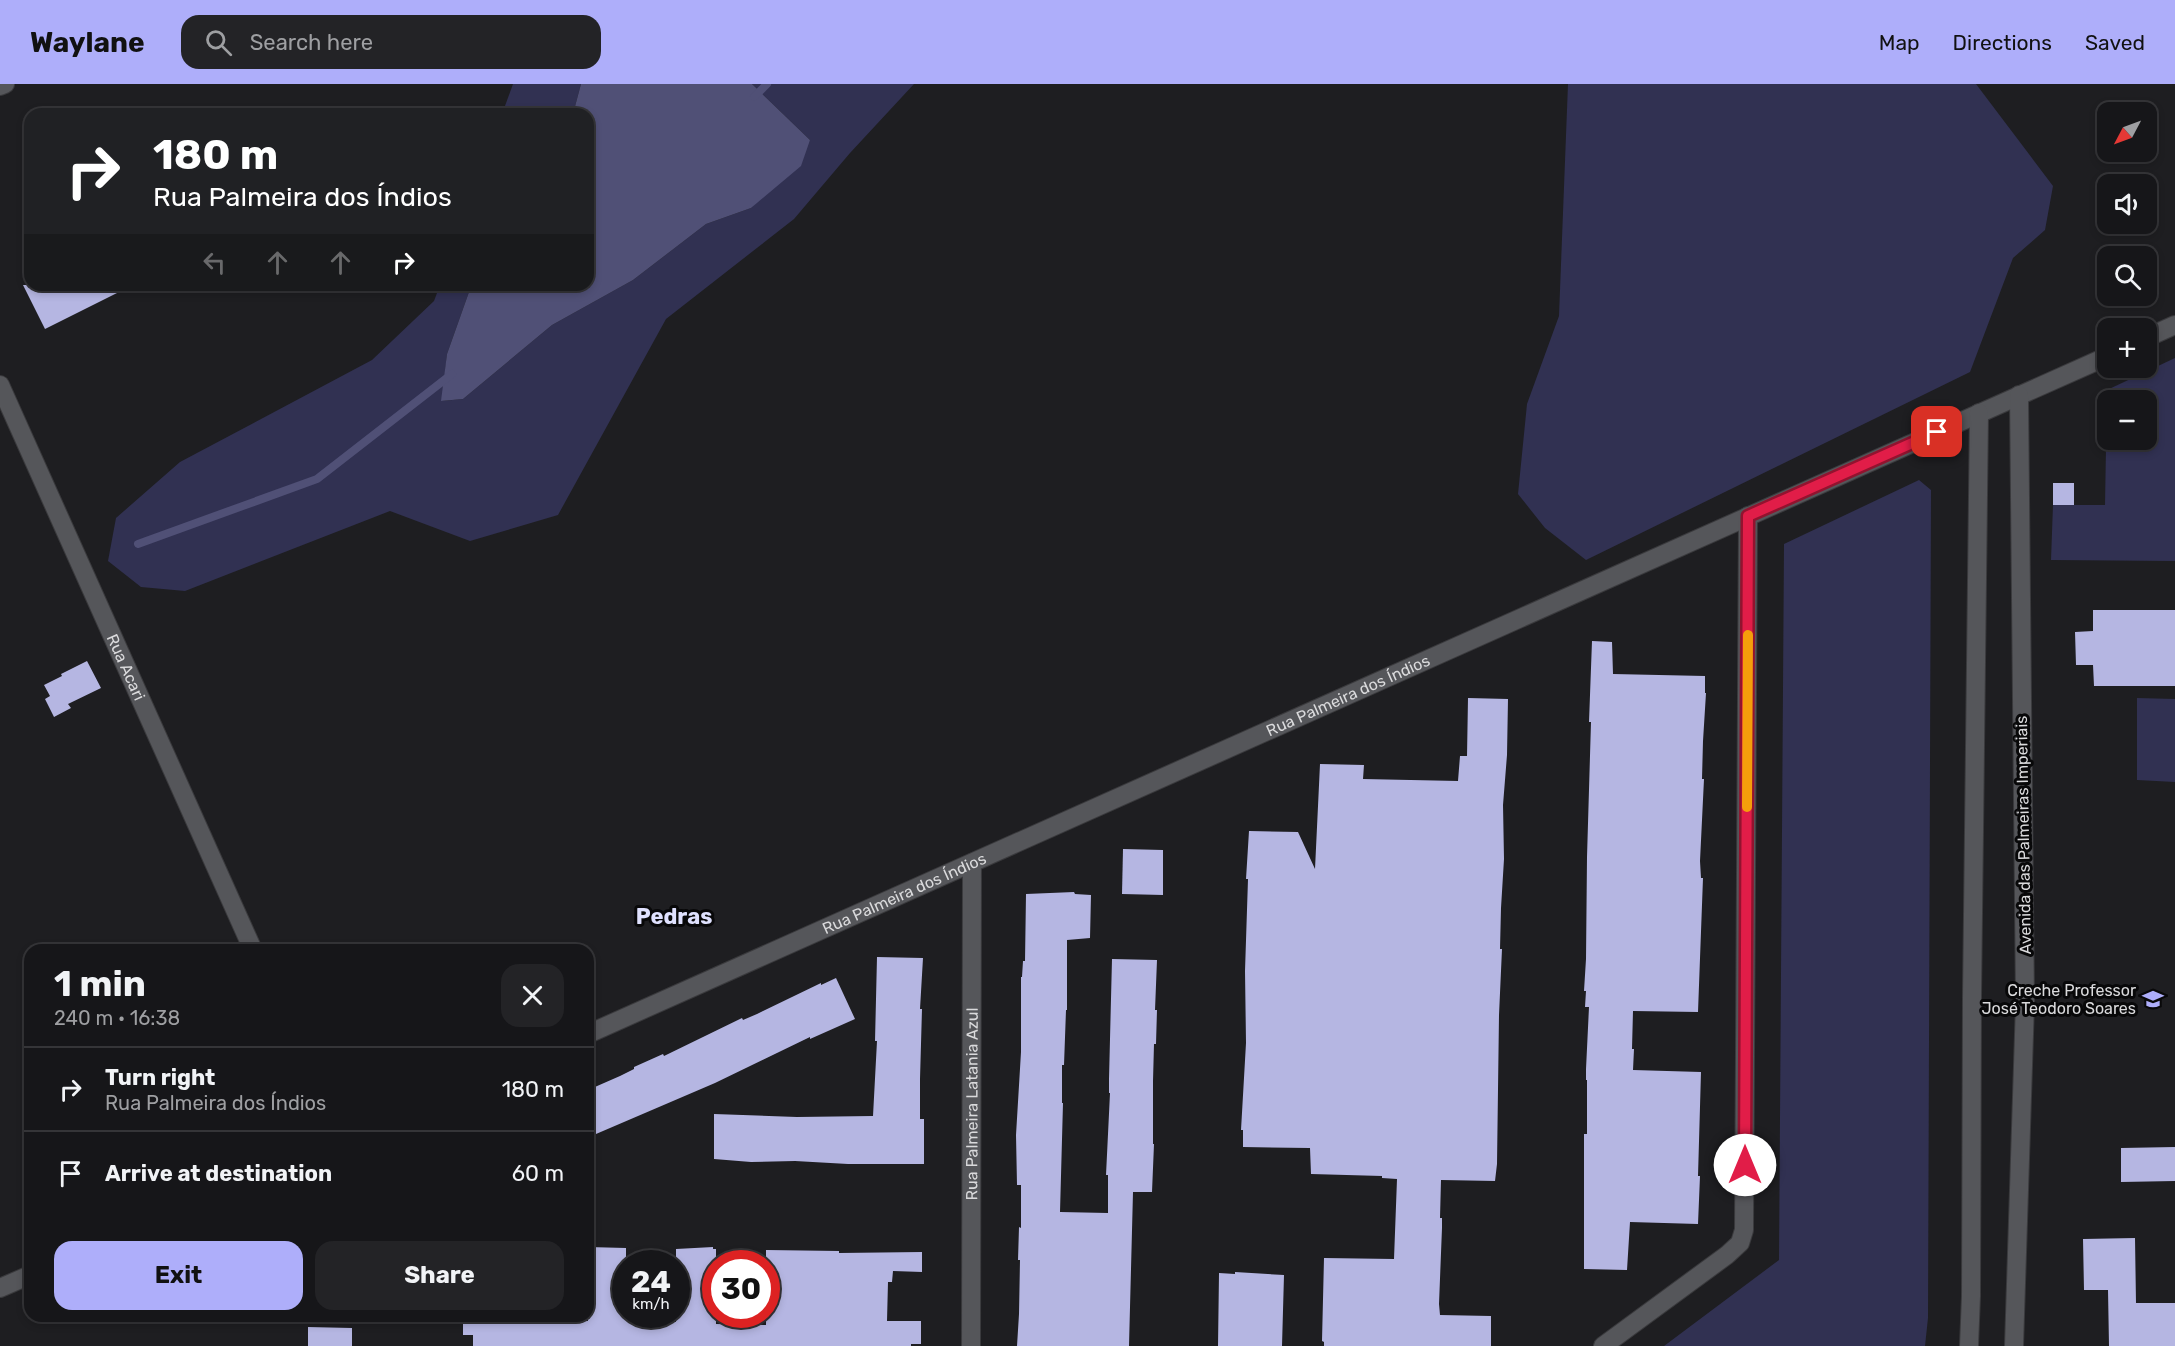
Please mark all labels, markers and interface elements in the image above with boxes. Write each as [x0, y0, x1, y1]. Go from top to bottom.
search box [181, 15, 601, 69]
text: Waylane [30, 26, 145, 59]
icon: search [202, 26, 235, 59]
text: Search here [250, 29, 373, 56]
text: Map [1879, 30, 1920, 55]
text: Directions [1953, 30, 2052, 55]
text: Saved [2085, 30, 2145, 55]
north arrow [2097, 102, 2157, 162]
map controls [2097, 102, 2157, 450]
text: 180 m [153, 130, 278, 180]
icon: right [54, 132, 132, 210]
button: sound [2097, 174, 2157, 234]
text: Rua Palmeira dos Índios [153, 181, 452, 213]
icon: left [198, 246, 231, 279]
icon: ahead [261, 246, 294, 279]
icon: ahead [324, 246, 357, 279]
icon: right [387, 246, 420, 279]
button: search [2097, 246, 2157, 306]
button: + [2097, 318, 2157, 378]
button: − [2097, 390, 2157, 450]
pin [1911, 406, 1962, 457]
icon: arrive [1920, 415, 1953, 448]
street label: Rua Acari [103, 631, 149, 703]
street label: Rua Palmeira dos Índios [1263, 651, 1433, 740]
street label: Avenida das Palmeiras Imperiais [2012, 715, 2035, 954]
street label: Rua Palmeira dos Índios [819, 849, 989, 938]
district label: Pedras [636, 903, 712, 930]
text: 1 min [54, 962, 146, 1005]
button: close [501, 964, 564, 1027]
place label: Creche Professor José Teodoro Soares [1981, 981, 2136, 1018]
school or university icon: Creche Professor José Teodoro Soares [2141, 987, 2165, 1011]
text: 240 m · 16:38 [54, 1006, 180, 1030]
street label: Rua Palmeira Latania Azul [962, 1008, 982, 1200]
text: Turn right [105, 1064, 215, 1091]
icon: right [54, 1073, 87, 1106]
text: 180 m [502, 1076, 564, 1103]
text: Rua Palmeira dos Índios [105, 1091, 326, 1115]
position arrow [1713, 1133, 1777, 1197]
icon: arrive [54, 1157, 87, 1190]
text: Arrive at destination [105, 1160, 332, 1187]
text: 60 m [512, 1160, 564, 1187]
button: Exit [54, 1241, 303, 1310]
button: Share [315, 1241, 564, 1310]
speed limit sign: 30 [702, 1250, 780, 1328]
text: 24 [631, 1264, 671, 1300]
text: km/h [632, 1295, 670, 1313]

